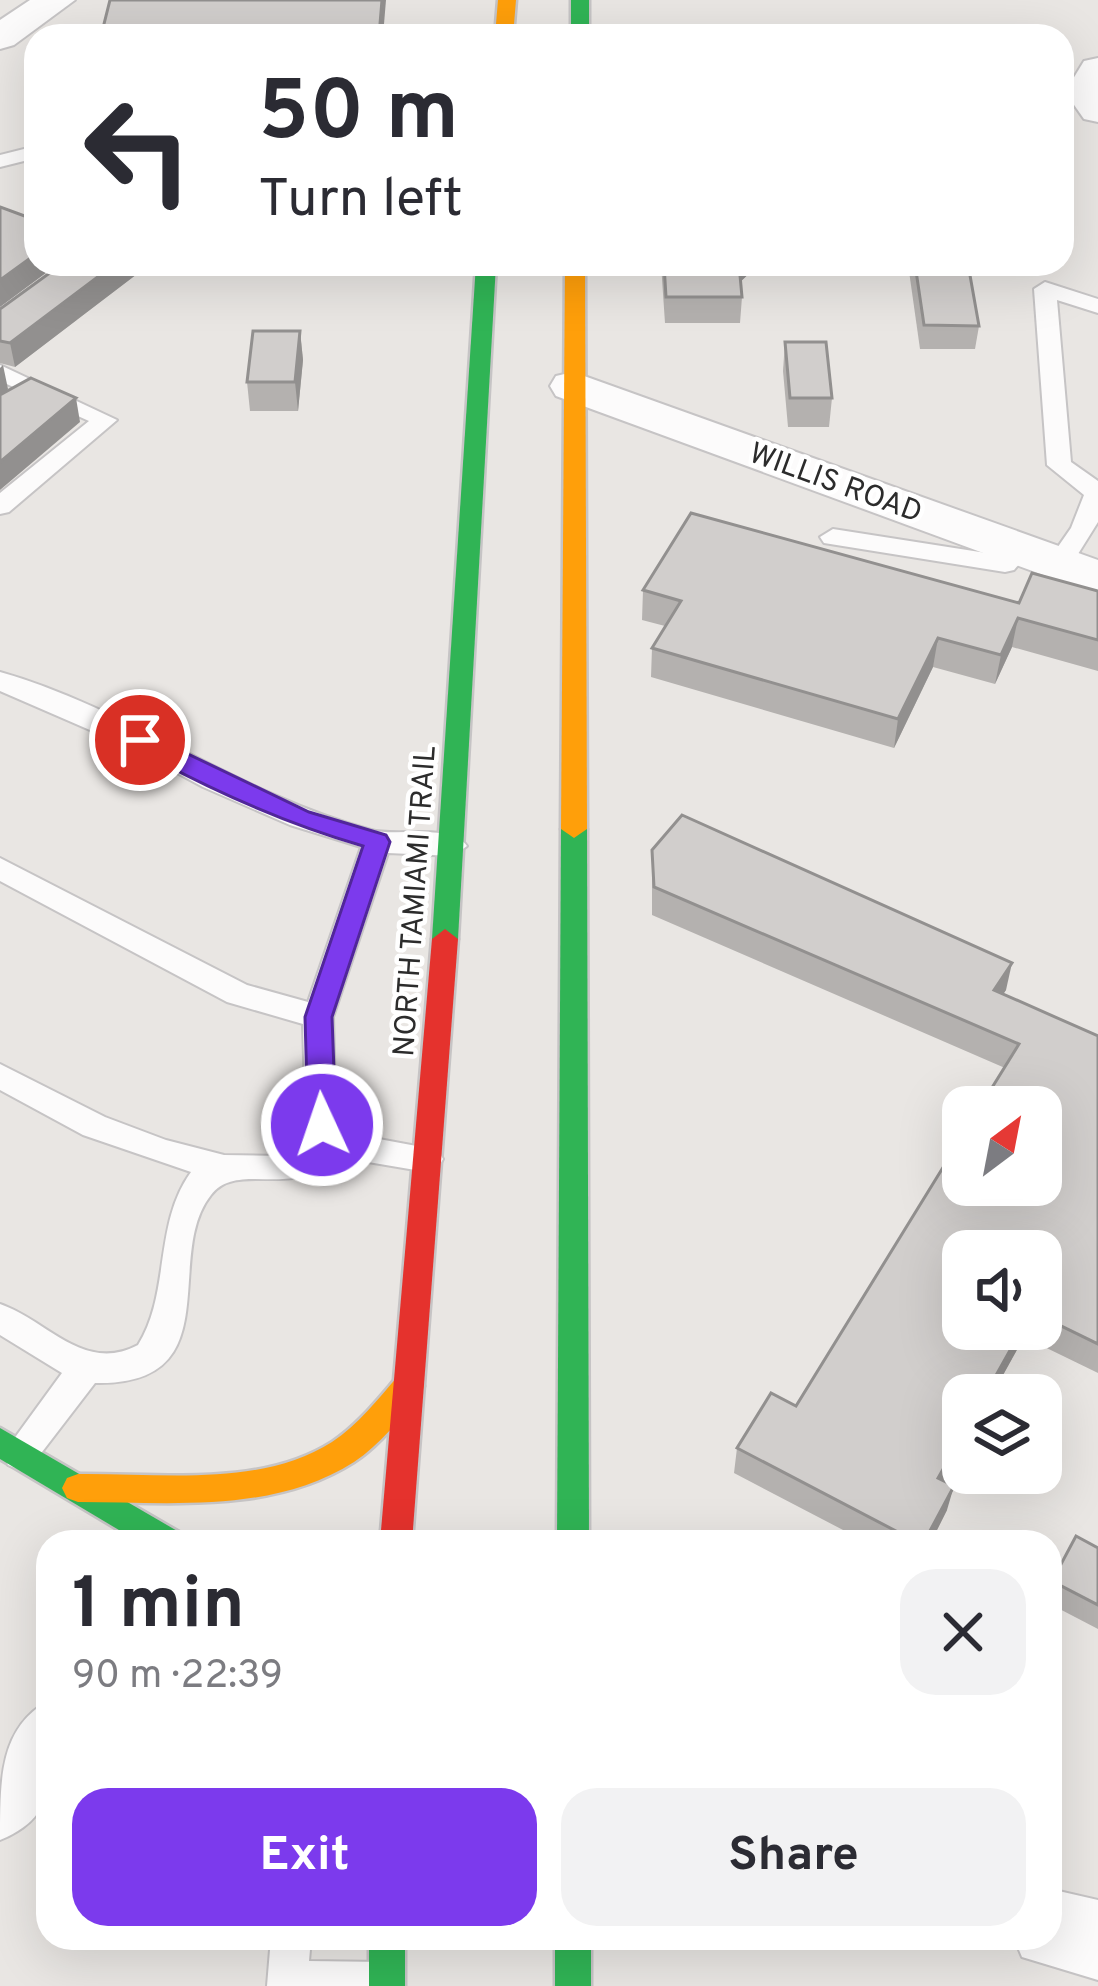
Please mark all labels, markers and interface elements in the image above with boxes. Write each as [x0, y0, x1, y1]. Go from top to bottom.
text: 50 m [258, 63, 459, 169]
icon: left [60, 72, 216, 228]
text: Turn left [258, 167, 463, 236]
street label: WILLIS ROAD [744, 436, 927, 533]
pin [89, 689, 191, 791]
icon: arrive [107, 707, 173, 773]
street label: NORTH TAMIAMI TRAIL [387, 744, 446, 1058]
position arrow [259, 1062, 385, 1188]
north arrow [942, 1086, 1062, 1206]
map controls [942, 1086, 1062, 1494]
button: sound [942, 1230, 1062, 1350]
button: layers [942, 1374, 1062, 1494]
text: 1 min [72, 1562, 245, 1654]
button: close [900, 1569, 1026, 1695]
text: 90 m · 22:39 [72, 1653, 283, 1702]
button: Exit [72, 1788, 537, 1926]
button: Share [561, 1788, 1026, 1926]

